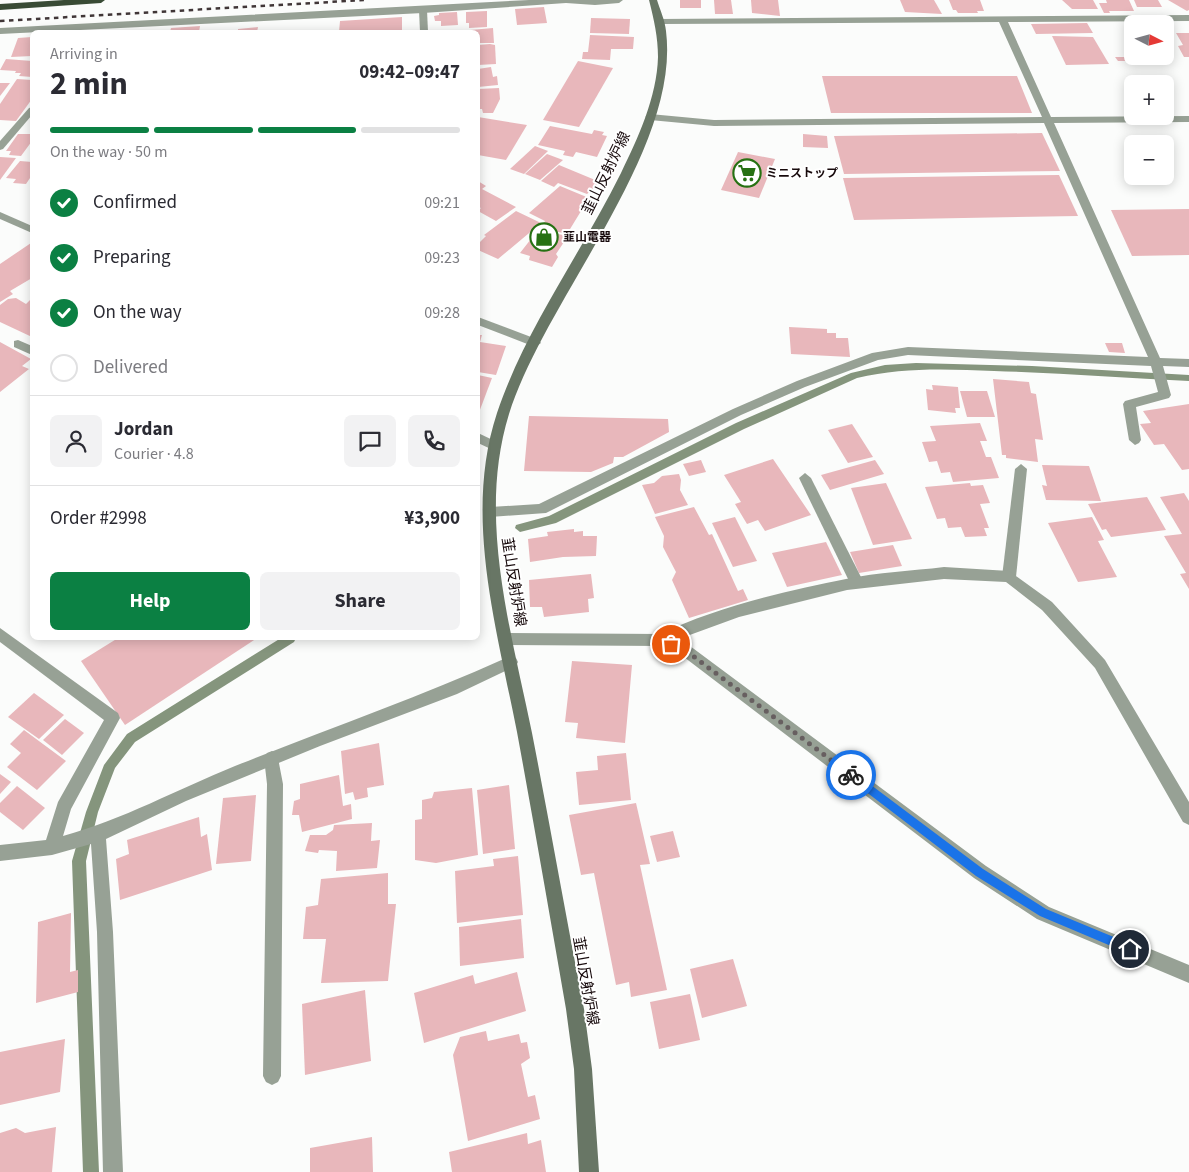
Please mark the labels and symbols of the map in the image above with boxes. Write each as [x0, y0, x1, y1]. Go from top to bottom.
north arrow [1124, 15, 1174, 65]
street label: 韮山反射炉線 [577, 128, 636, 218]
supermarket icon: ミニストップ [732, 158, 762, 188]
place label: ミニストップ [766, 165, 838, 182]
shop icon: 韮山電器 [529, 222, 559, 252]
place label: 韮山電器 [563, 229, 612, 246]
street label: 韮山反射炉線 [496, 536, 531, 628]
pin [650, 623, 692, 665]
courier [826, 750, 876, 800]
pin [1109, 928, 1151, 970]
street label: 韮山反射炉線 [567, 935, 604, 1027]

